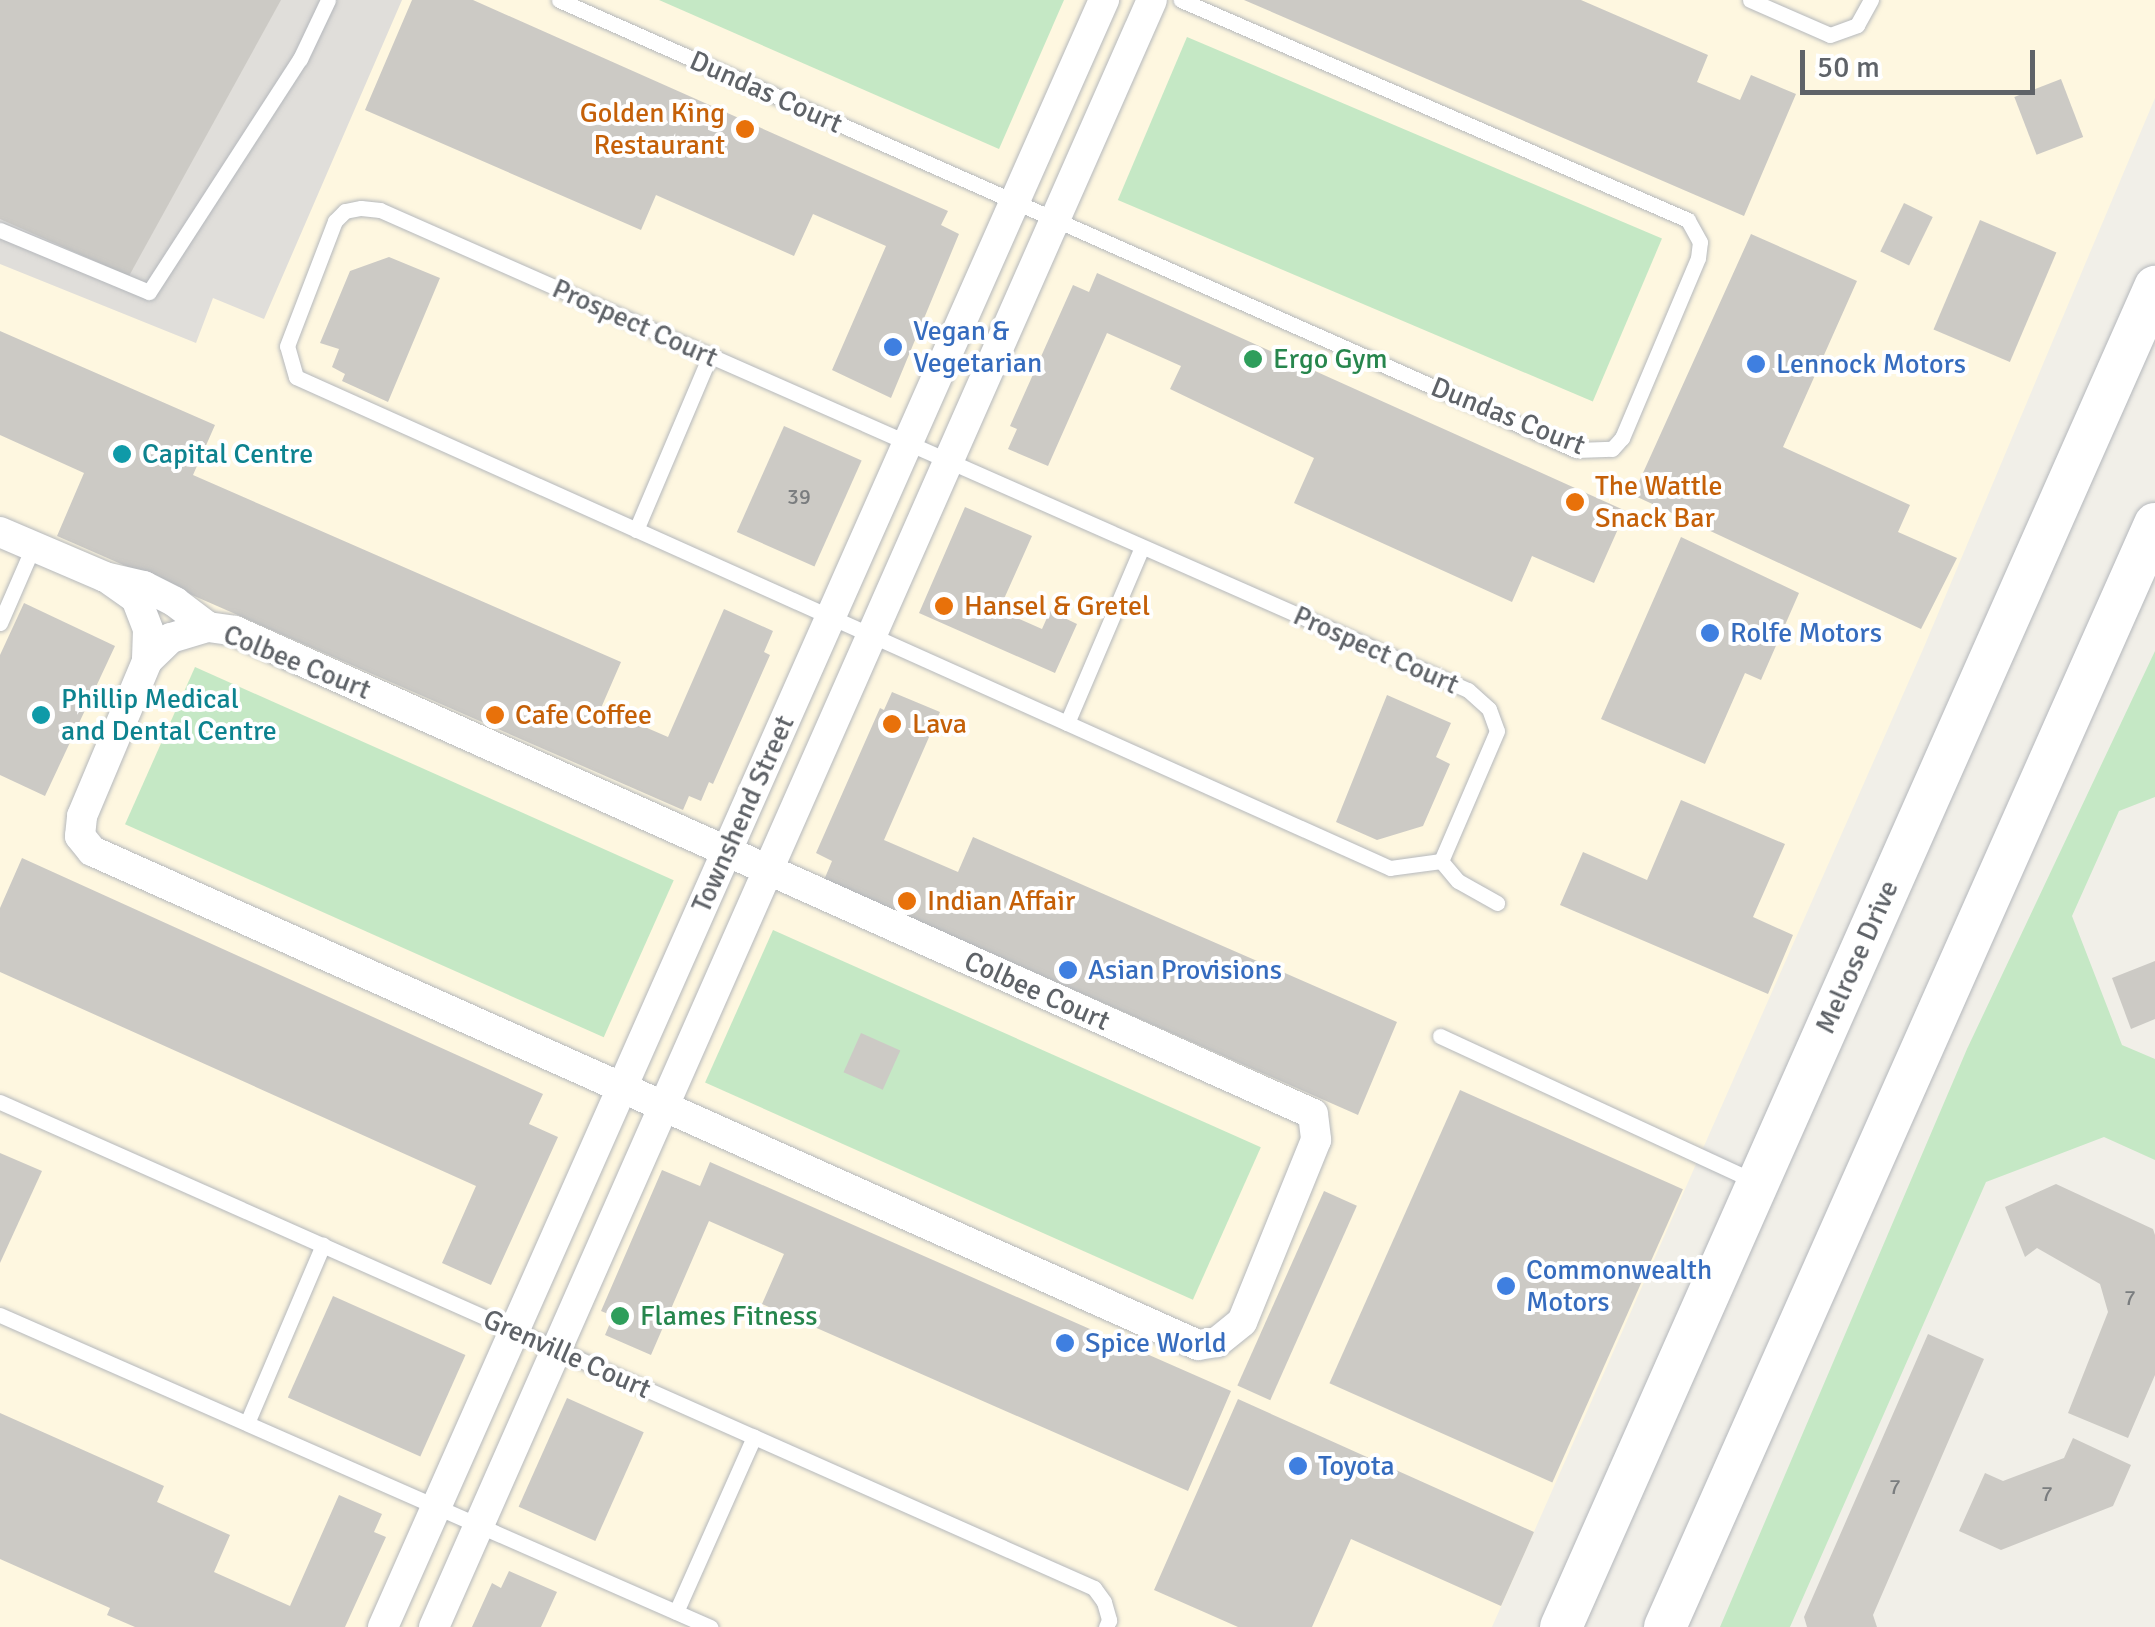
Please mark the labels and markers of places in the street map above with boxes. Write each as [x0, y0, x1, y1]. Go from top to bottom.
place label: Golden King Restaurant [580, 96, 725, 162]
marker: Golden King Restaurant [734, 118, 756, 140]
place label: Vegan & Vegetarian [913, 314, 1042, 380]
marker: Vegan & Vegetarian [882, 336, 904, 358]
place label: Ergo Gym [1273, 342, 1388, 376]
place label: Lennock Motors [1776, 347, 1966, 381]
marker: Ergo Gym [1242, 348, 1264, 370]
marker: Lennock Motors [1745, 353, 1767, 375]
place label: Capital Centre [142, 437, 313, 471]
marker: Capital Centre [111, 443, 133, 465]
place label: The Wattle Snack Bar [1595, 469, 1722, 535]
marker: The Wattle Snack Bar [1564, 491, 1586, 513]
place label: Hansel & Gretel [964, 589, 1150, 623]
marker: Hansel & Gretel [933, 595, 955, 617]
place label: Rolfe Motors [1730, 616, 1882, 650]
marker: Rolfe Motors [1699, 622, 1721, 644]
place label: Phillip Medical and Dental Centre [61, 682, 277, 748]
place label: Cafe Coffee [515, 698, 652, 732]
marker: Phillip Medical and Dental Centre [30, 704, 52, 726]
marker: Cafe Coffee [484, 704, 506, 726]
place label: Lava [912, 707, 967, 741]
marker: Lava [881, 713, 903, 735]
place label: Indian Affair [927, 884, 1075, 918]
marker: Indian Affair [896, 890, 918, 912]
place label: Asian Provisions [1088, 953, 1282, 987]
marker: Asian Provisions [1057, 959, 1079, 981]
place label: Commonwealth Motors [1526, 1253, 1712, 1319]
marker: Commonwealth Motors [1495, 1275, 1517, 1297]
place label: Flames Fitness [640, 1299, 817, 1333]
marker: Flames Fitness [609, 1305, 631, 1327]
place label: Spice World [1085, 1326, 1227, 1360]
marker: Spice World [1054, 1332, 1076, 1354]
place label: Toyota [1318, 1449, 1395, 1483]
marker: Toyota [1287, 1455, 1309, 1477]

